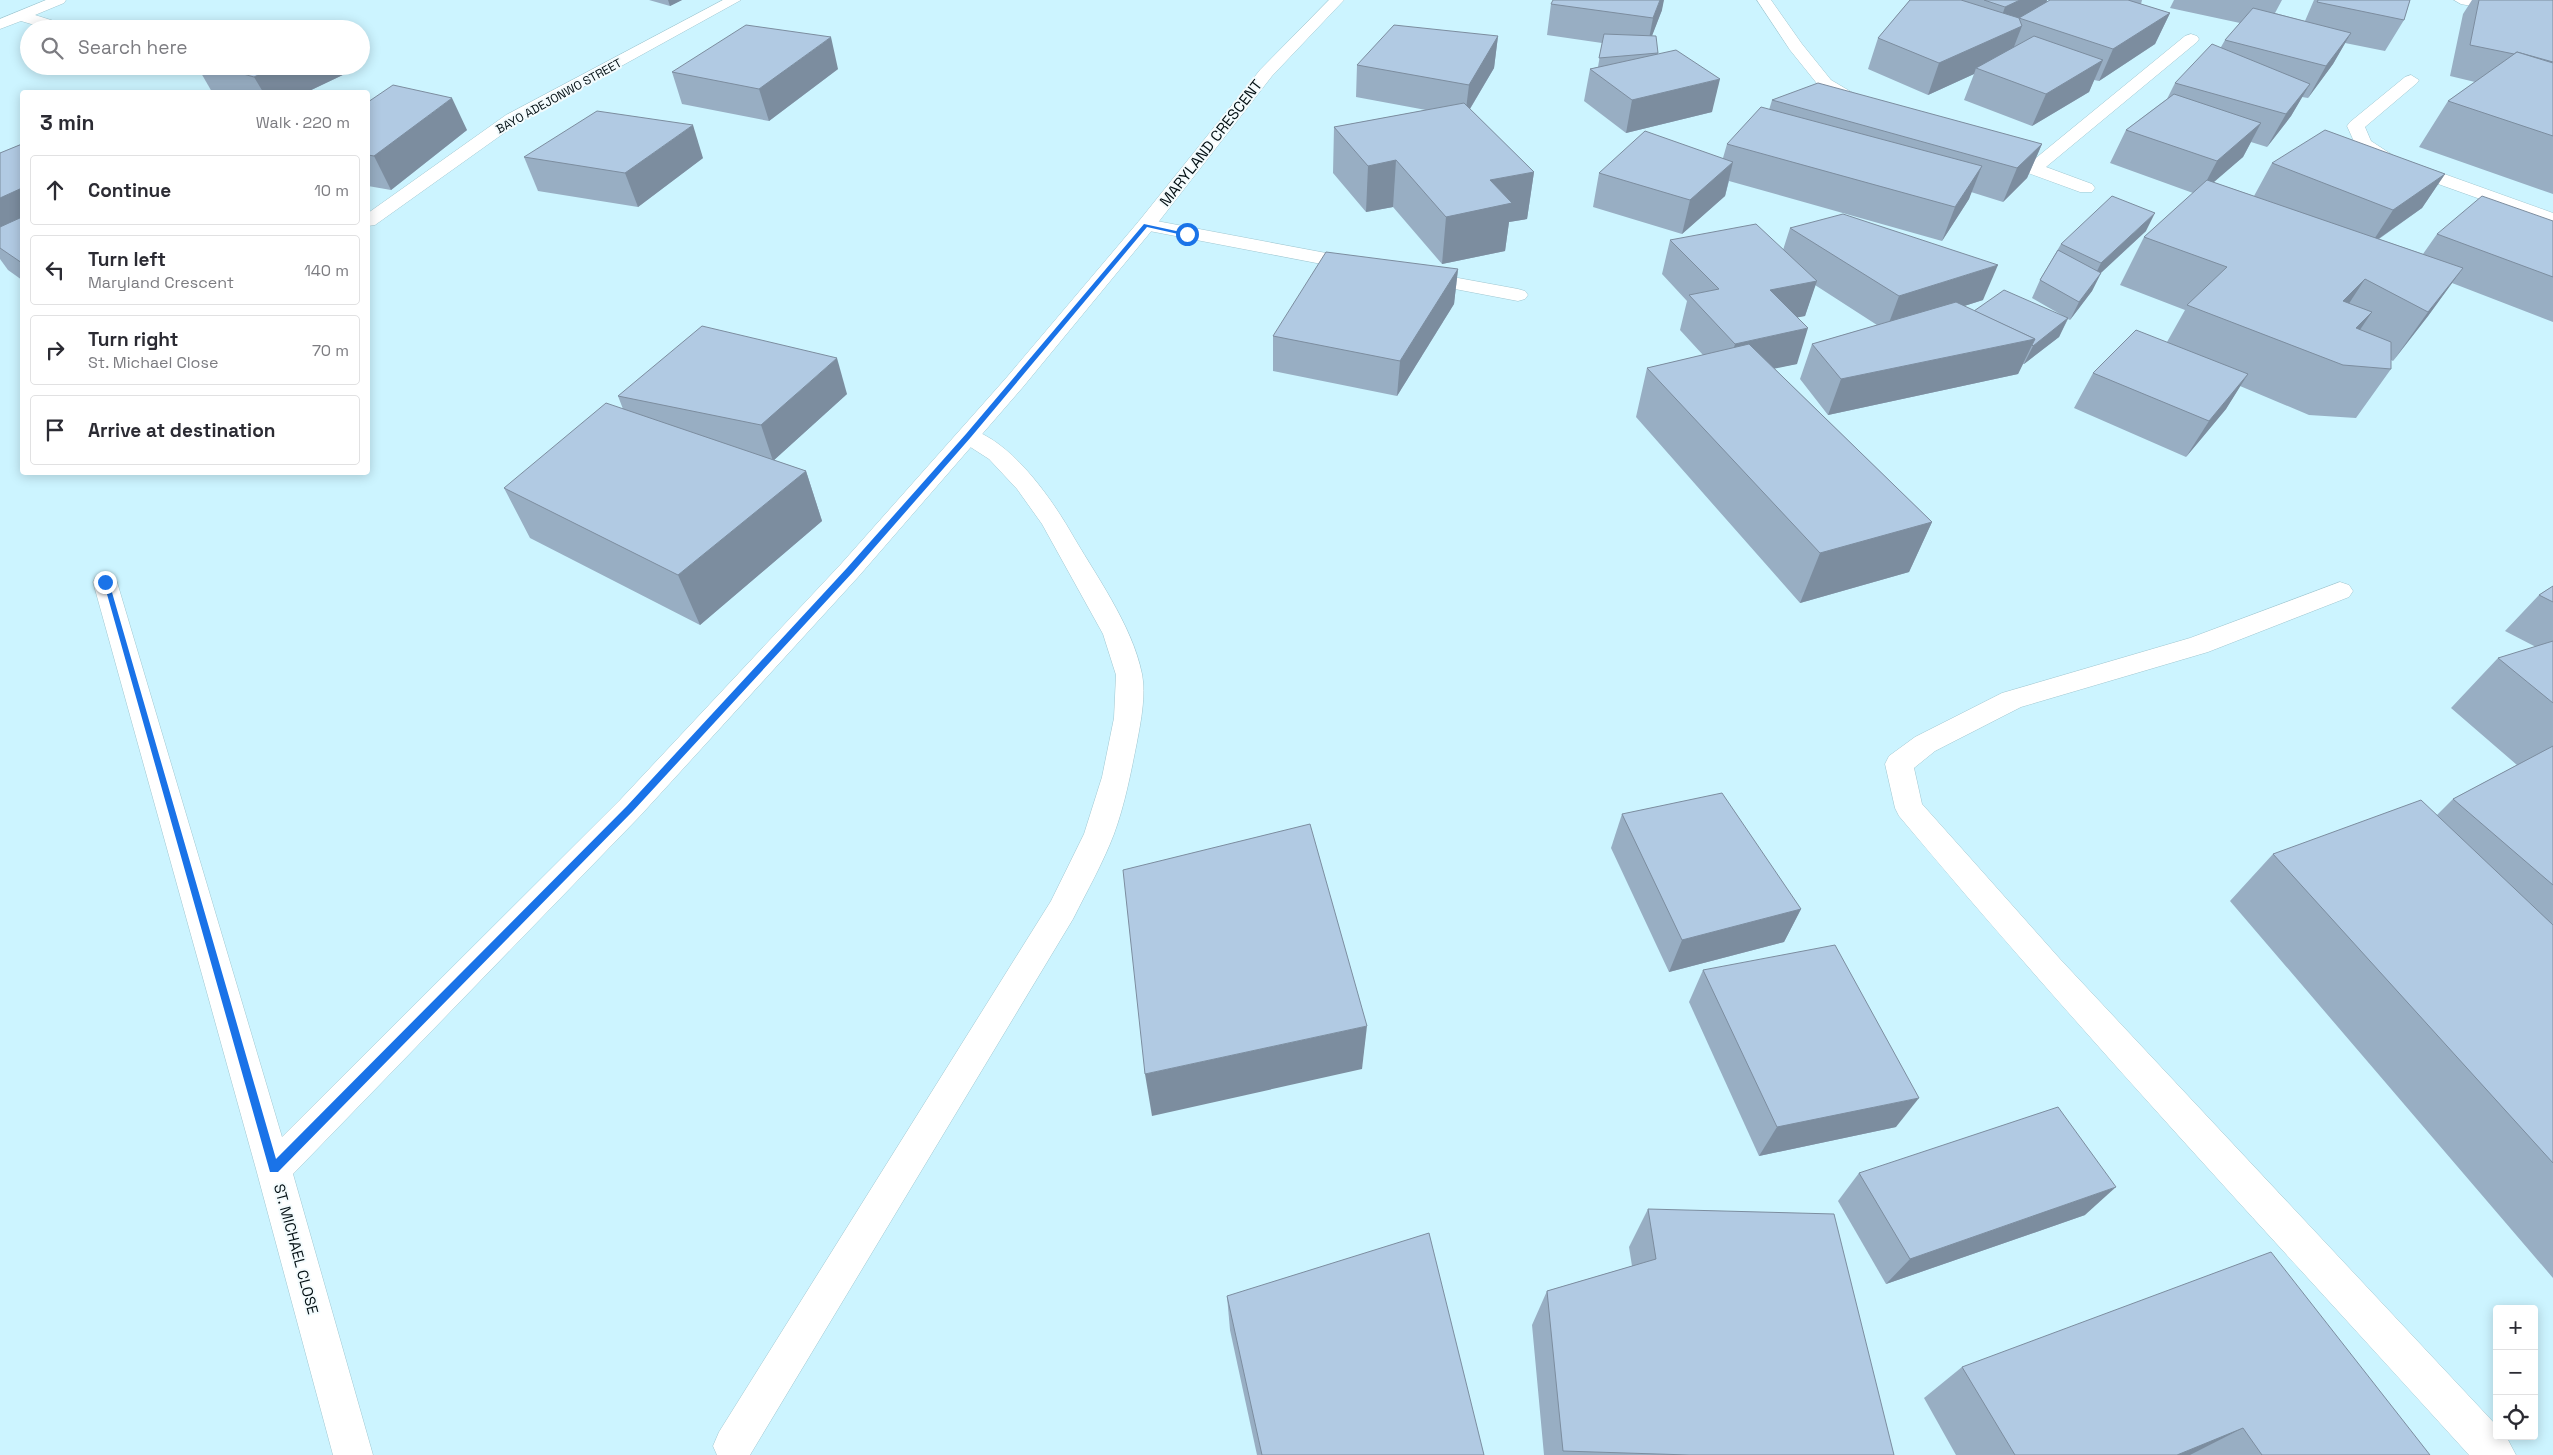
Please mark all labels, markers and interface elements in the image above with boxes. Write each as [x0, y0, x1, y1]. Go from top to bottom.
search box [20, 20, 370, 75]
icon: search [38, 34, 66, 62]
text: Search here [78, 35, 188, 60]
street label: BAYO ADEJONWO STREET [493, 55, 625, 137]
street label: MARYLAND CRESCENT [1155, 75, 1266, 210]
text: 3 min [40, 109, 95, 136]
text: Walk · 220 m [256, 112, 350, 133]
icon: ahead [41, 176, 69, 204]
text: Continue [88, 178, 171, 203]
text: 10 m [314, 180, 349, 201]
route start [1176, 223, 1199, 246]
text: Turn left [88, 247, 166, 272]
icon: left [41, 256, 69, 284]
text: 140 m [304, 260, 349, 281]
text: Maryland Crescent [88, 272, 234, 293]
text: Turn right [88, 327, 178, 352]
icon: right [41, 336, 69, 364]
text: 70 m [312, 340, 349, 361]
text: St. Michael Close [88, 352, 218, 373]
icon: arrive [41, 416, 69, 444]
text: Arrive at destination [88, 418, 276, 443]
route end [94, 571, 117, 594]
street label: ST. MICHAEL CLOSE [270, 1182, 323, 1316]
map controls [2493, 1305, 2538, 1440]
button: + [2493, 1305, 2538, 1350]
button: − [2493, 1350, 2538, 1395]
button: locate [2493, 1395, 2538, 1440]

